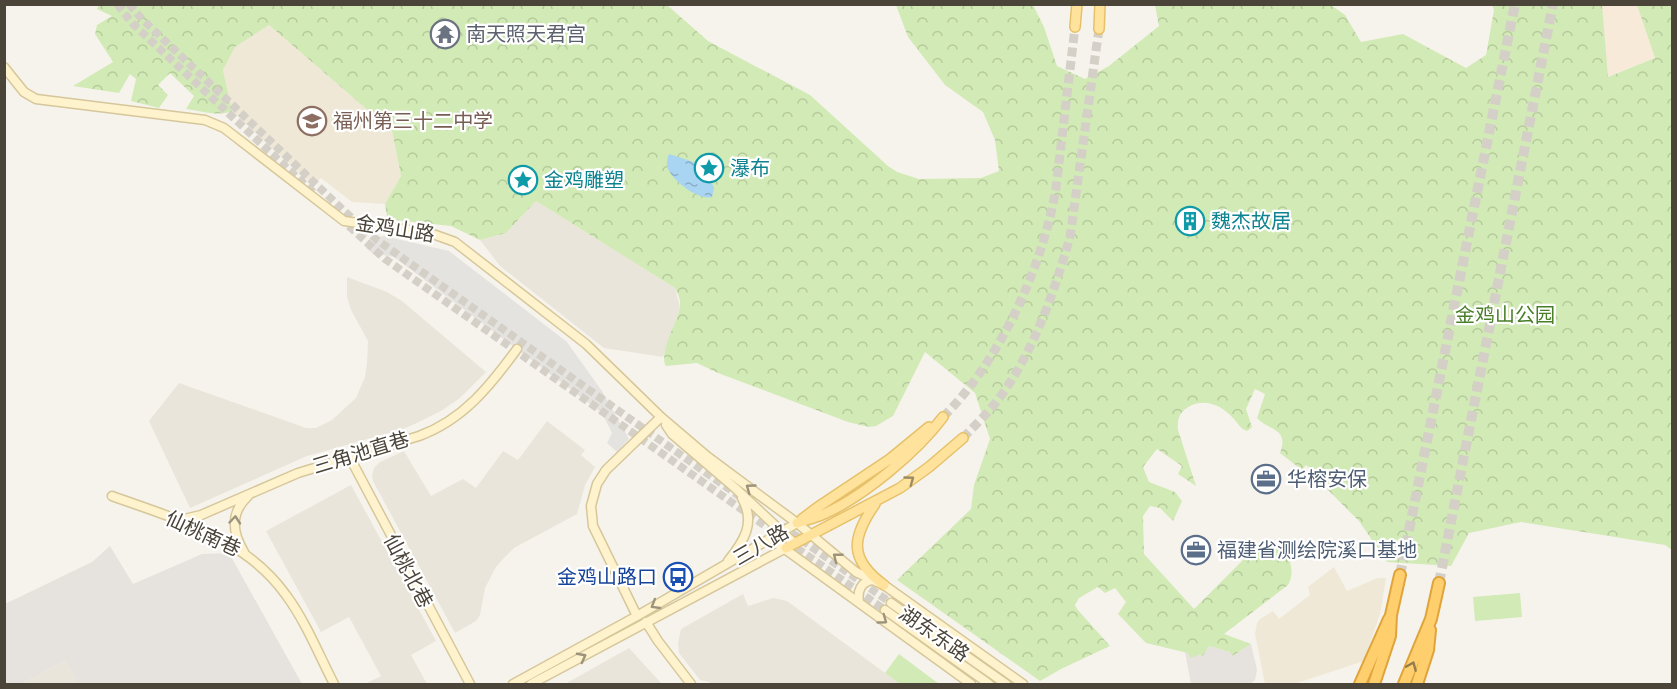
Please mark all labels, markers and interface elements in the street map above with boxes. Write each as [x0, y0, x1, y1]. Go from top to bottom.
temple icon: 南天照天君宫 [429, 18, 461, 50]
place label: 南天照天君宫 [466, 23, 586, 46]
school or university icon: 福州第三十二中学 [296, 105, 328, 137]
place label: 福州第三十二中学 [333, 110, 493, 133]
place icon: 瀑布 [693, 152, 725, 184]
place label: 瀑布 [730, 157, 770, 180]
place icon: 金鸡雕塑 [507, 164, 539, 196]
place label: 金鸡雕塑 [544, 169, 624, 192]
building icon: 魏杰故居 [1174, 205, 1206, 237]
place label: 魏杰故居 [1211, 210, 1291, 233]
street label: 金鸡山路 [354, 211, 436, 247]
park label: 金鸡山公园 [1455, 304, 1555, 327]
street label: 三角池直巷 [310, 427, 412, 479]
office icon: 华榕安保 [1250, 463, 1282, 495]
place label: 华榕安保 [1287, 468, 1367, 491]
one-way arrow [904, 476, 915, 487]
one-way arrow [746, 485, 757, 496]
street label: 仙桃南巷 [162, 507, 244, 561]
one-way arrow [228, 516, 241, 525]
street label: 三八路 [729, 520, 793, 570]
street label: 仙桃北巷 [379, 530, 437, 612]
office icon: 福建省测绘院溪口基地 [1180, 534, 1212, 566]
place label: 福建省测绘院溪口基地 [1217, 539, 1417, 562]
one-way arrow [833, 553, 844, 564]
bus stop icon: 金鸡山路口 [662, 561, 694, 593]
place label: 金鸡山路口 [557, 566, 657, 589]
one-way arrow [651, 598, 661, 610]
street label: 湖东东路 [895, 602, 973, 666]
one-way arrow [877, 613, 888, 624]
one-way arrow [576, 653, 587, 664]
one-way arrow [1405, 661, 1417, 672]

